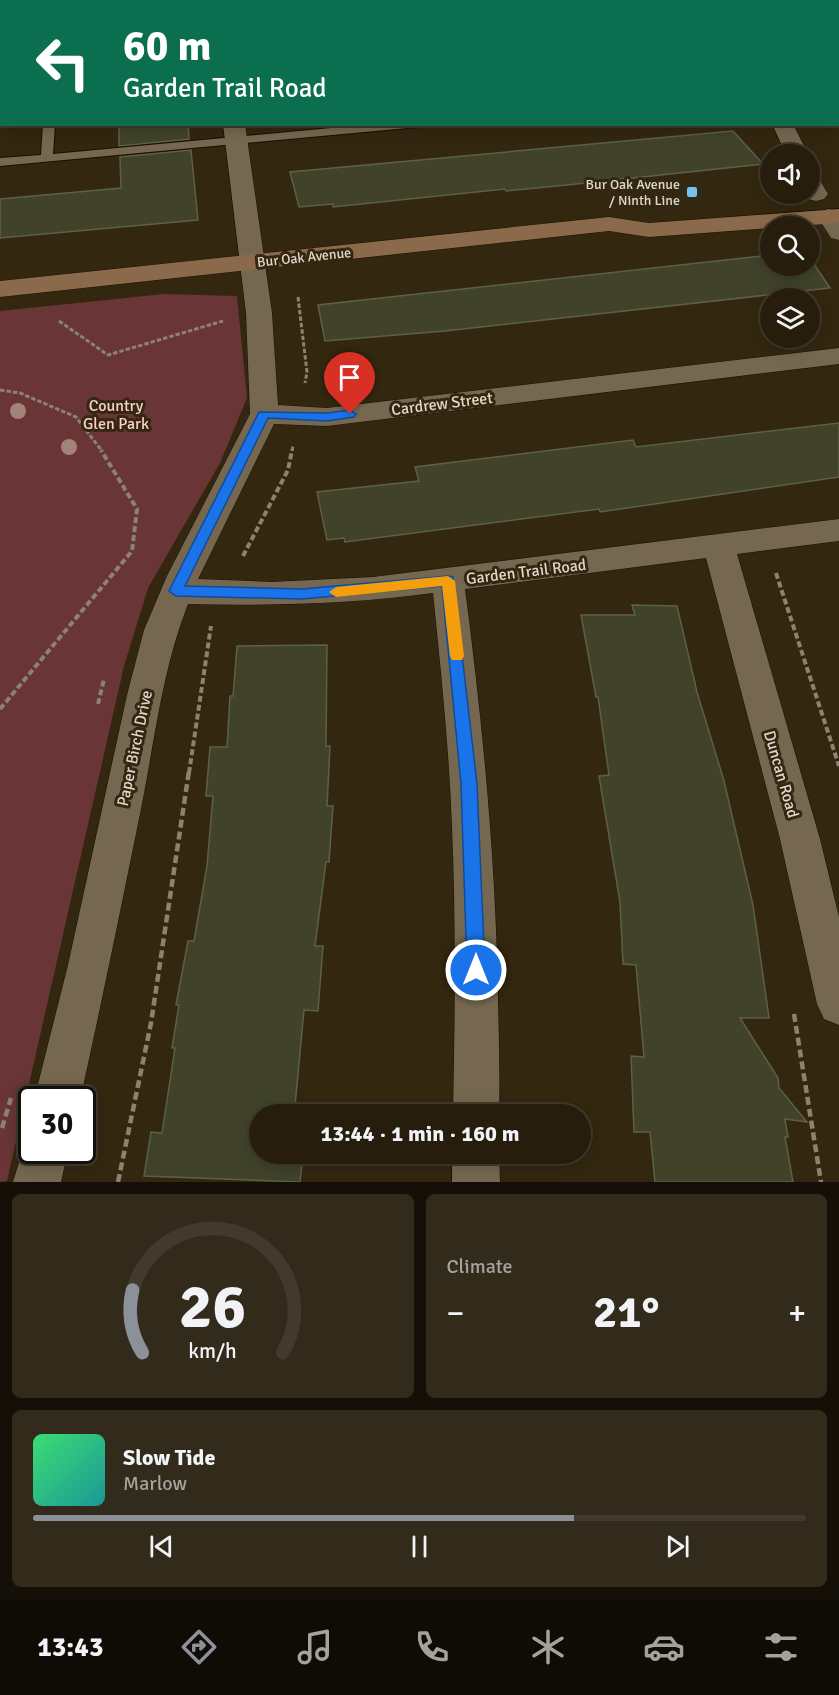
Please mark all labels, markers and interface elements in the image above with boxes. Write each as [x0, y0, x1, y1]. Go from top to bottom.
text: 60 m [123, 21, 212, 72]
icon: left [24, 24, 102, 102]
text: Garden Trail Road [123, 72, 327, 105]
map controls [760, 144, 820, 348]
button: sound [760, 144, 820, 204]
place label: Bur Oak Avenue / Ninth Line [586, 176, 680, 209]
marker: Bur Oak Avenue / Ninth Line [685, 185, 699, 199]
button: search [760, 216, 820, 276]
street label: Bur Oak Avenue [256, 244, 352, 271]
button: layers [760, 288, 820, 348]
pin [324, 352, 375, 414]
icon: arrive [333, 361, 366, 394]
street label: Cardrew Street [390, 388, 494, 420]
park label: Country Glen Park [83, 396, 149, 434]
street label: Garden Trail Road [465, 555, 587, 589]
street label: Paper Birch Drive [113, 688, 157, 808]
street label: Duncan Road [759, 728, 803, 820]
position arrow [444, 938, 508, 1002]
speed limit sign: 30 [18, 1086, 96, 1164]
text: 13:44 · 1 min · 160 m [320, 1120, 520, 1147]
text: Climate [447, 1254, 512, 1279]
text: 26 [179, 1268, 246, 1345]
text: 21° [593, 1285, 660, 1340]
text: − [447, 1293, 464, 1334]
text: + [788, 1293, 806, 1334]
text: km/h [188, 1338, 237, 1364]
text: Slow Tide [123, 1444, 215, 1471]
text: Marlow [123, 1471, 187, 1496]
icon: previous [145, 1530, 178, 1563]
icon: pause [403, 1530, 436, 1563]
icon: next [661, 1530, 694, 1563]
icon: directions [178, 1626, 220, 1668]
icon: music [294, 1626, 336, 1668]
icon: phone [411, 1626, 453, 1668]
icon: climate [527, 1626, 569, 1668]
icon: car [643, 1626, 685, 1668]
icon: filters [760, 1626, 802, 1668]
text: 13:43 [37, 1631, 103, 1664]

